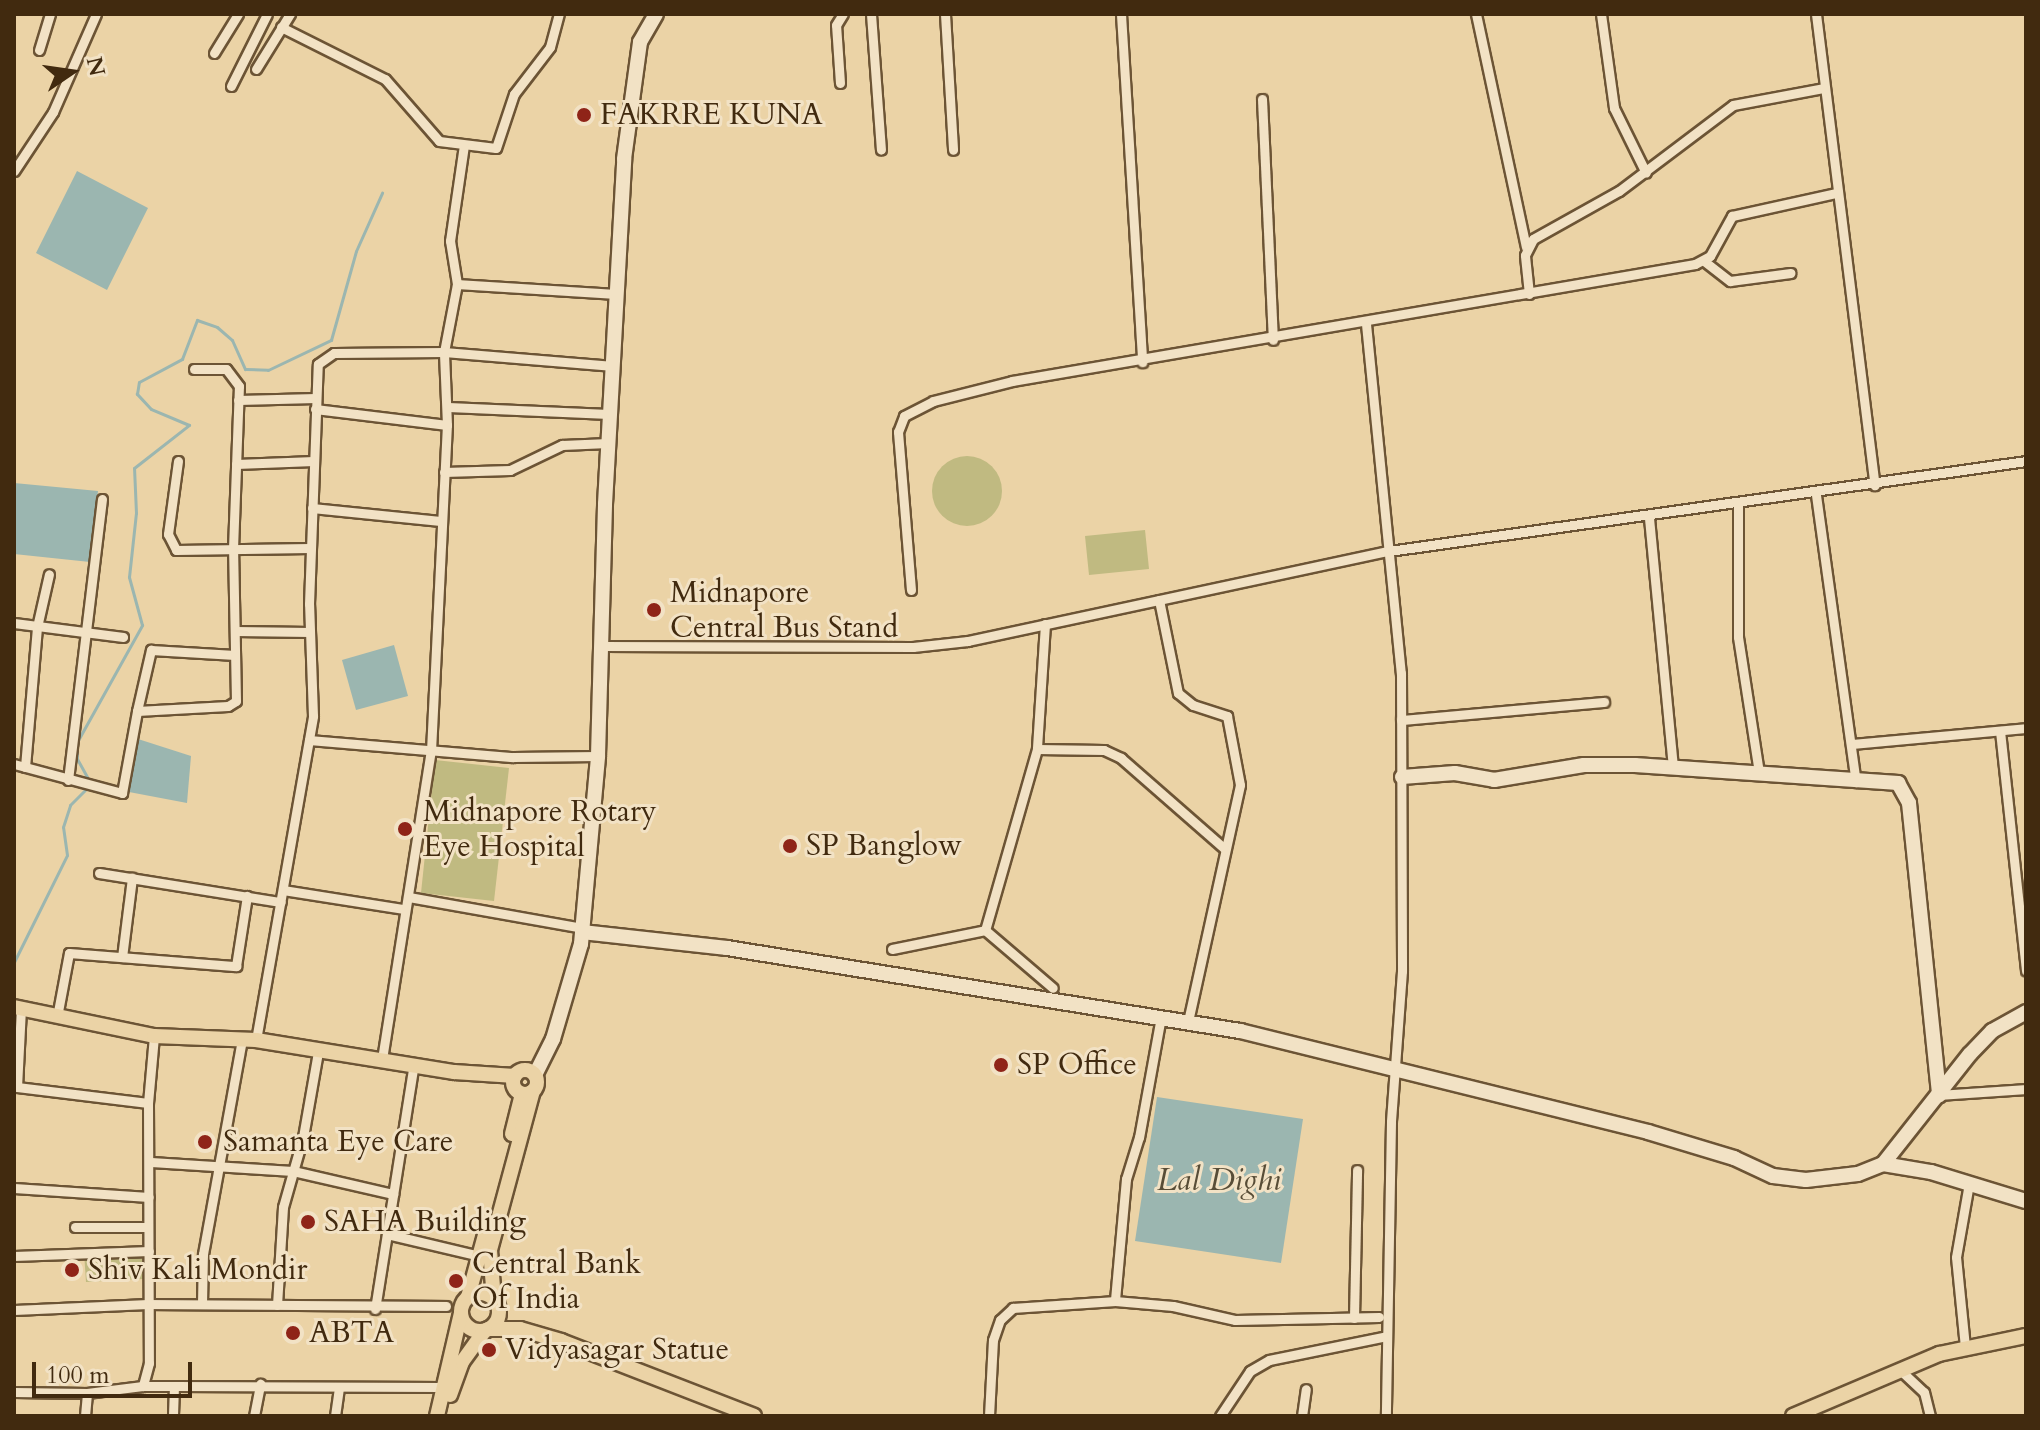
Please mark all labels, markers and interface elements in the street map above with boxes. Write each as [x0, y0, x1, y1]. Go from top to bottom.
north arrow [32, 32, 112, 112]
text: N [79, 54, 112, 79]
place label: FAKRRE KUNA [600, 97, 823, 133]
marker: FAKRRE KUNA [575, 106, 593, 124]
place label: Midnapore Central Bus Stand [670, 575, 898, 646]
marker: Midnapore Central Bus Stand [645, 601, 663, 619]
place label: Midnapore Rotary Eye Hospital [423, 794, 657, 864]
marker: Midnapore Rotary Eye Hospital [394, 818, 416, 840]
place label: SP Banglow [806, 828, 962, 864]
marker: SP Banglow [781, 837, 799, 855]
place label: SP Office [1017, 1047, 1137, 1083]
marker: SP Office [992, 1056, 1010, 1074]
place label: Samanta Eye Care [223, 1124, 453, 1160]
marker: Samanta Eye Care [194, 1131, 216, 1153]
water label: Lal Dighi [1157, 1161, 1281, 1199]
place label: SAHA Building [324, 1204, 526, 1240]
marker: SAHA Building [299, 1213, 317, 1231]
place label: Central Bank Of India [472, 1246, 641, 1316]
place label: Shiv Kali Mondir [88, 1252, 307, 1288]
marker: Shiv Kali Mondir [63, 1261, 81, 1279]
marker: Central Bank Of India [447, 1272, 465, 1290]
place label: ABTA [309, 1315, 394, 1351]
marker: ABTA [284, 1324, 302, 1342]
place label: Vidyasagar Statue [505, 1332, 729, 1368]
marker: Vidyasagar Statue [480, 1341, 498, 1359]
scale bar [36, 1346, 196, 1396]
text: 100 m [46, 1359, 110, 1392]

